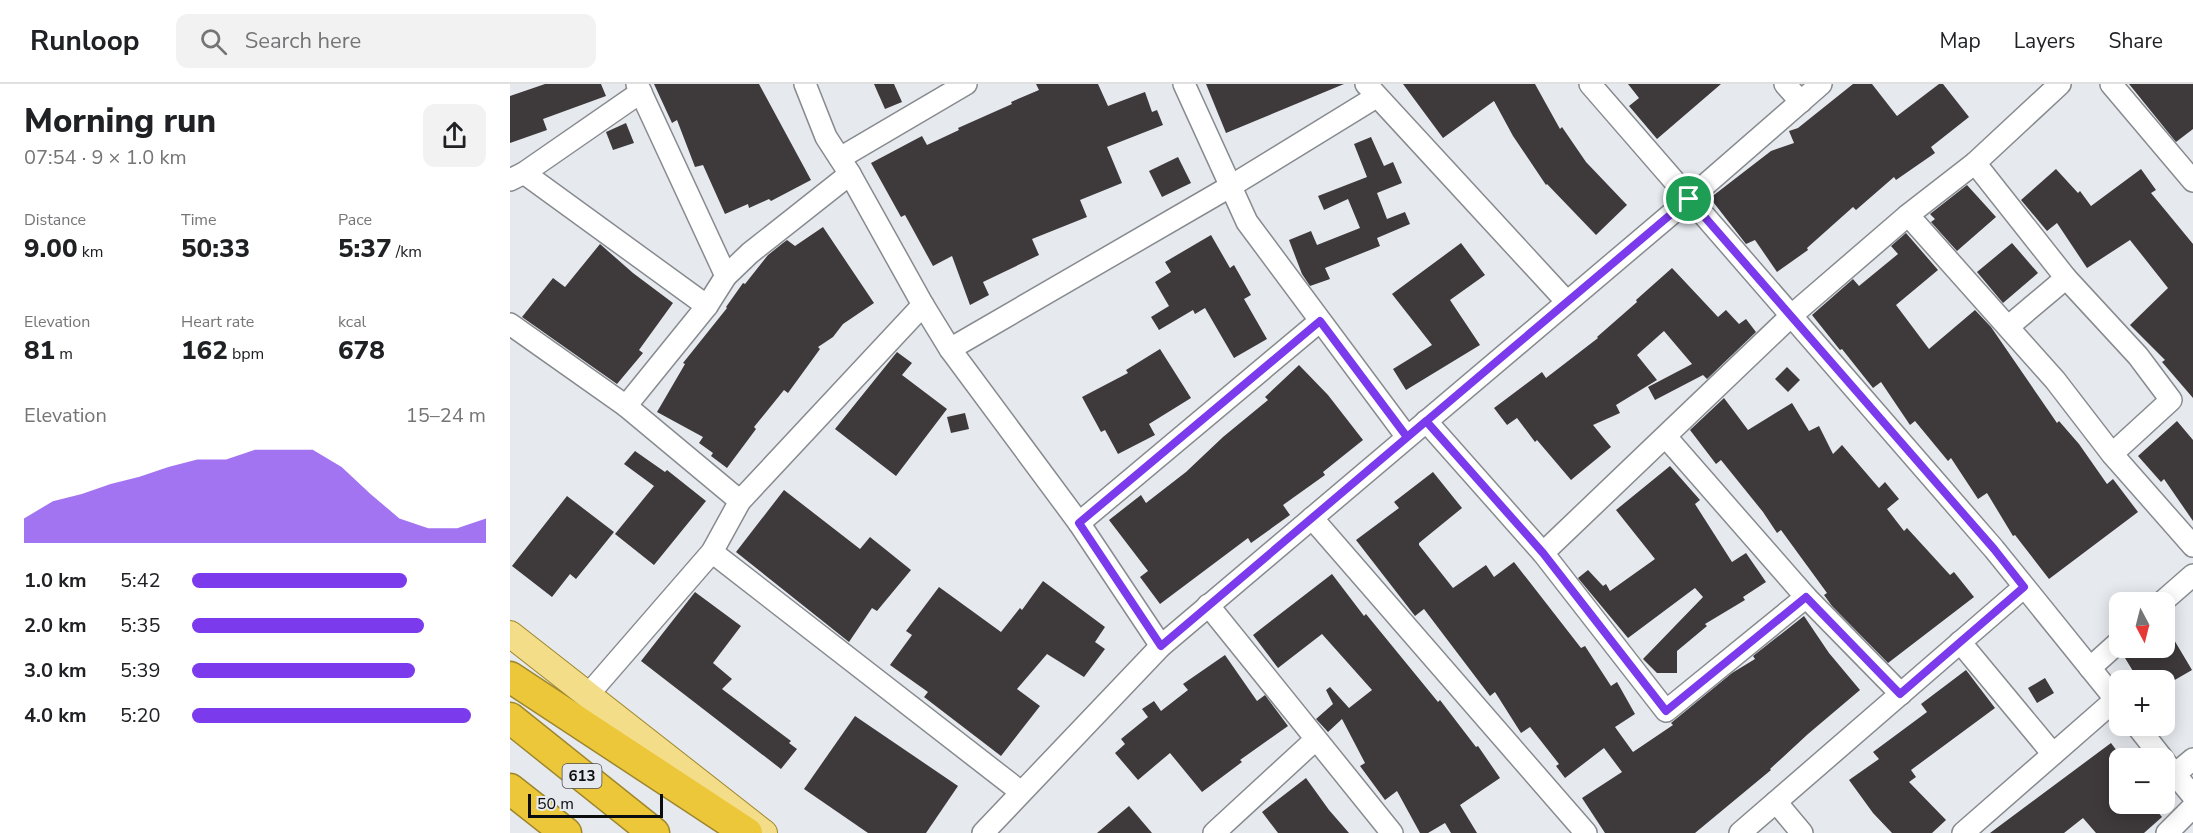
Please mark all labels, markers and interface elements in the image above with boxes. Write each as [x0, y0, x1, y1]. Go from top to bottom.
search box [176, 14, 596, 68]
text: Runloop [30, 22, 140, 60]
icon: search [197, 25, 230, 58]
text: Search here [245, 26, 361, 56]
text: Map [1939, 27, 1981, 55]
text: Layers [2014, 27, 2075, 55]
text: Share [2108, 27, 2163, 55]
text: Morning run [24, 99, 216, 144]
button: share [423, 104, 486, 167]
text: 07:54 · 9 × 1.0 km [24, 144, 187, 171]
pin [1663, 173, 1714, 224]
icon: arrive [1672, 182, 1705, 215]
text: Distance [24, 209, 86, 231]
text: Time [181, 209, 217, 231]
text: Pace [338, 209, 372, 231]
text: 9.00 [24, 231, 78, 266]
text: 50:33 [181, 231, 250, 266]
text: 5:37 [338, 231, 392, 266]
text: km [78, 241, 103, 263]
text: /km [392, 241, 422, 263]
text: Elevation [24, 311, 90, 333]
text: Heart rate [181, 311, 254, 333]
text: kcal [338, 311, 366, 333]
text: 81 [24, 333, 55, 368]
text: 162 [181, 333, 228, 368]
text: 678 [338, 333, 385, 368]
text: m [55, 343, 73, 365]
text: bpm [228, 343, 264, 365]
text: Elevation [24, 402, 107, 429]
text: 15–24 m [406, 402, 486, 429]
text: 1.0 km [24, 567, 87, 594]
text: 5:42 [120, 567, 161, 594]
north arrow [2109, 592, 2175, 658]
map controls [2109, 592, 2175, 814]
text: 2.0 km [24, 612, 87, 639]
text: 5:35 [120, 612, 161, 639]
text: 3.0 km [24, 657, 87, 684]
text: 5:39 [120, 657, 161, 684]
button: + [2109, 670, 2175, 736]
text: 4.0 km [24, 702, 87, 729]
text: 5:20 [120, 702, 161, 729]
button: − [2109, 748, 2175, 814]
road number: 613 [562, 764, 602, 788]
scale bar [528, 791, 663, 818]
text: 50 m [537, 793, 574, 815]

